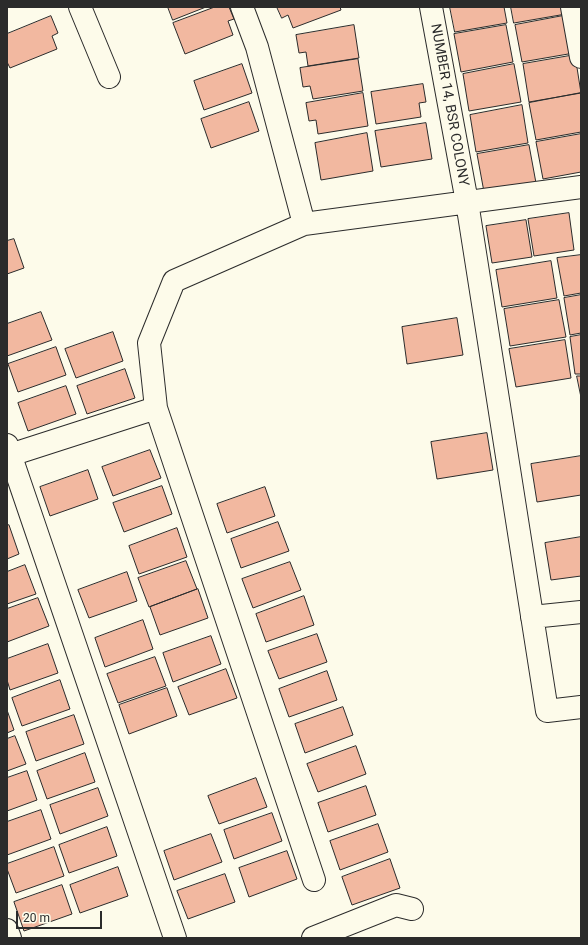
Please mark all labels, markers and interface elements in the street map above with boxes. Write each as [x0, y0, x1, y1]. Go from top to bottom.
street label: NUMBER 14, BSR COLONY [426, 22, 472, 188]
scale bar [18, 903, 104, 929]
text: 20 m [23, 911, 50, 925]

